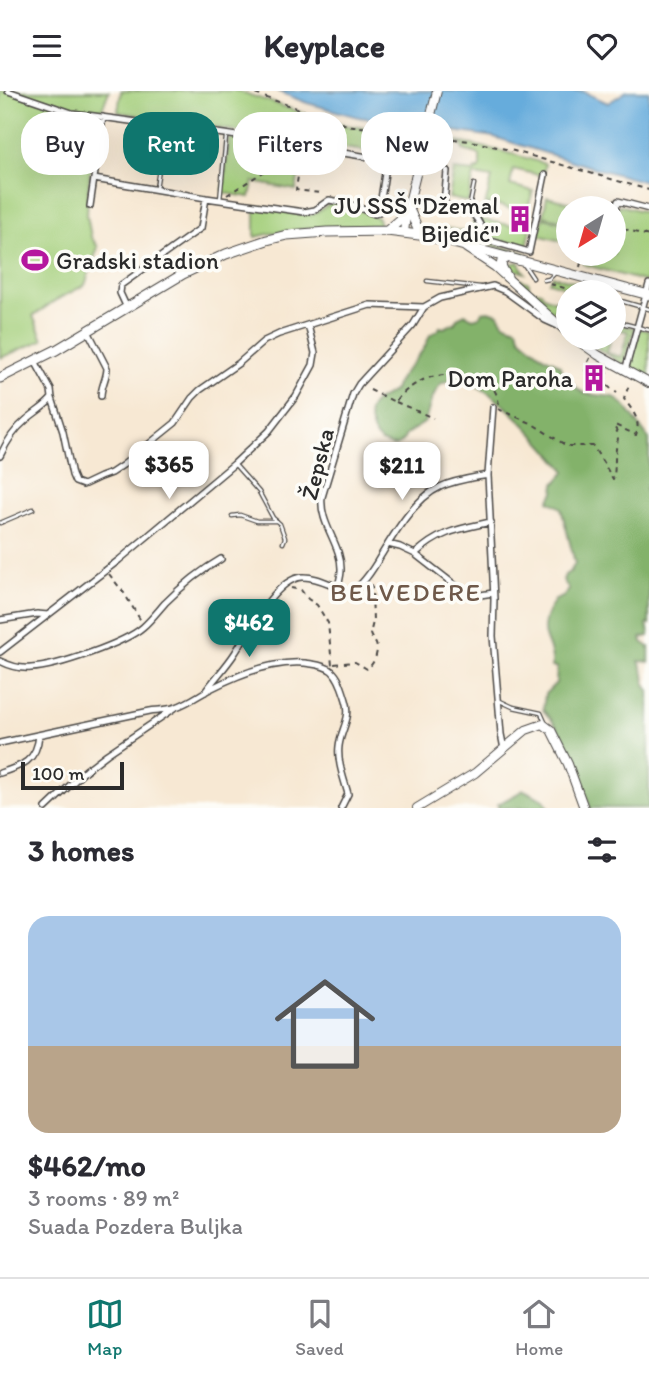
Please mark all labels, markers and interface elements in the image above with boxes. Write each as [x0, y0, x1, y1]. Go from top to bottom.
icon: menu [28, 27, 66, 65]
text: Keyplace [264, 27, 385, 65]
icon: heart [583, 27, 621, 65]
chip: Buy [21, 112, 109, 175]
chip: Rent [123, 112, 219, 175]
chip: Filters [233, 112, 347, 175]
chip: New [361, 112, 453, 175]
place label: JU SSŠ "Džemal Bijedić" [334, 191, 499, 248]
north arrow [556, 196, 626, 266]
map controls [556, 196, 626, 350]
building icon: JU SSŠ "Džemal Bijedić" [505, 204, 535, 234]
sports icon: Gradski stadion [20, 245, 50, 275]
place label: Gradski stadion [56, 246, 219, 275]
button: layers [556, 280, 626, 350]
building icon: Dom Paroha [579, 363, 609, 393]
place label: Dom Paroha [447, 364, 573, 393]
street label: Žepska [294, 425, 340, 503]
pin: $365 [128, 441, 210, 501]
pin: $211 [361, 443, 443, 502]
text: $365 [145, 450, 193, 478]
text: $211 [379, 451, 425, 479]
district label: BELVEDERE [330, 576, 482, 608]
pin: $462 [208, 599, 290, 659]
text: $462 [224, 608, 274, 636]
scale bar [21, 759, 124, 791]
text: 100 m [32, 762, 84, 785]
icon: filters [583, 831, 621, 869]
text: 3 homes [28, 832, 135, 869]
icon: home [262, 961, 388, 1087]
text: $462/mo [28, 1147, 146, 1184]
text: 3 rooms · 89 m² [28, 1184, 179, 1212]
text: Suada Pozdera Buljka [28, 1212, 243, 1240]
tab: Map [86, 1295, 124, 1360]
tab: Saved [295, 1295, 344, 1360]
tab: Home [515, 1295, 563, 1360]

